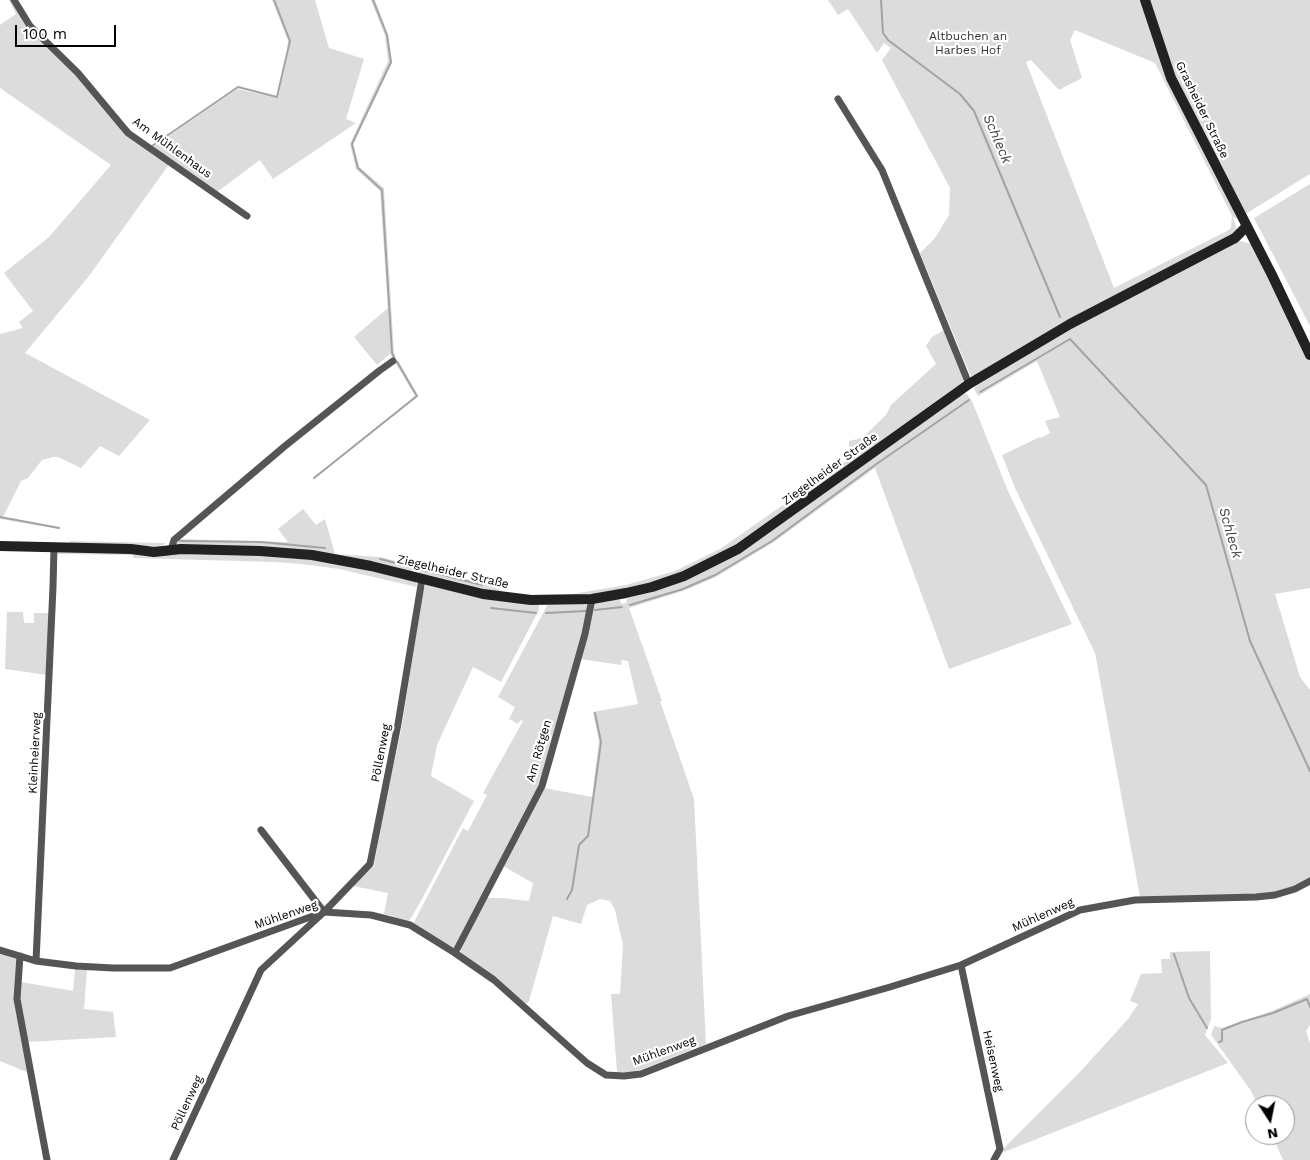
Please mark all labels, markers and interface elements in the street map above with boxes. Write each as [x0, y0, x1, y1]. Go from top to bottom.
scale bar [18, 15, 119, 47]
text: 100 m [23, 25, 67, 43]
park label: Altbuchen an Harbes Hof [929, 29, 1007, 57]
street label: Grasheider Straße [1172, 59, 1232, 161]
water label: Schleck [979, 112, 1015, 166]
street label: Am Mühlenhaus [130, 114, 214, 182]
street label: Ziegelheider Straße [780, 430, 880, 508]
water label: Schleck [1215, 506, 1245, 560]
street label: Ziegelheider Straße [396, 552, 510, 592]
street label: Kleinheierweg [26, 712, 44, 794]
street label: Am Rötgen [523, 718, 555, 784]
street label: Pöllenweg [368, 723, 394, 783]
street label: Mühlenweg [1010, 895, 1076, 935]
street label: Mühlenweg [252, 897, 320, 933]
street label: Heisenweg [979, 1029, 1007, 1093]
street label: Mühlenweg [630, 1033, 698, 1069]
street label: Pöllenweg [168, 1073, 206, 1133]
north arrow [1245, 1095, 1295, 1145]
text: N [1266, 1125, 1279, 1143]

